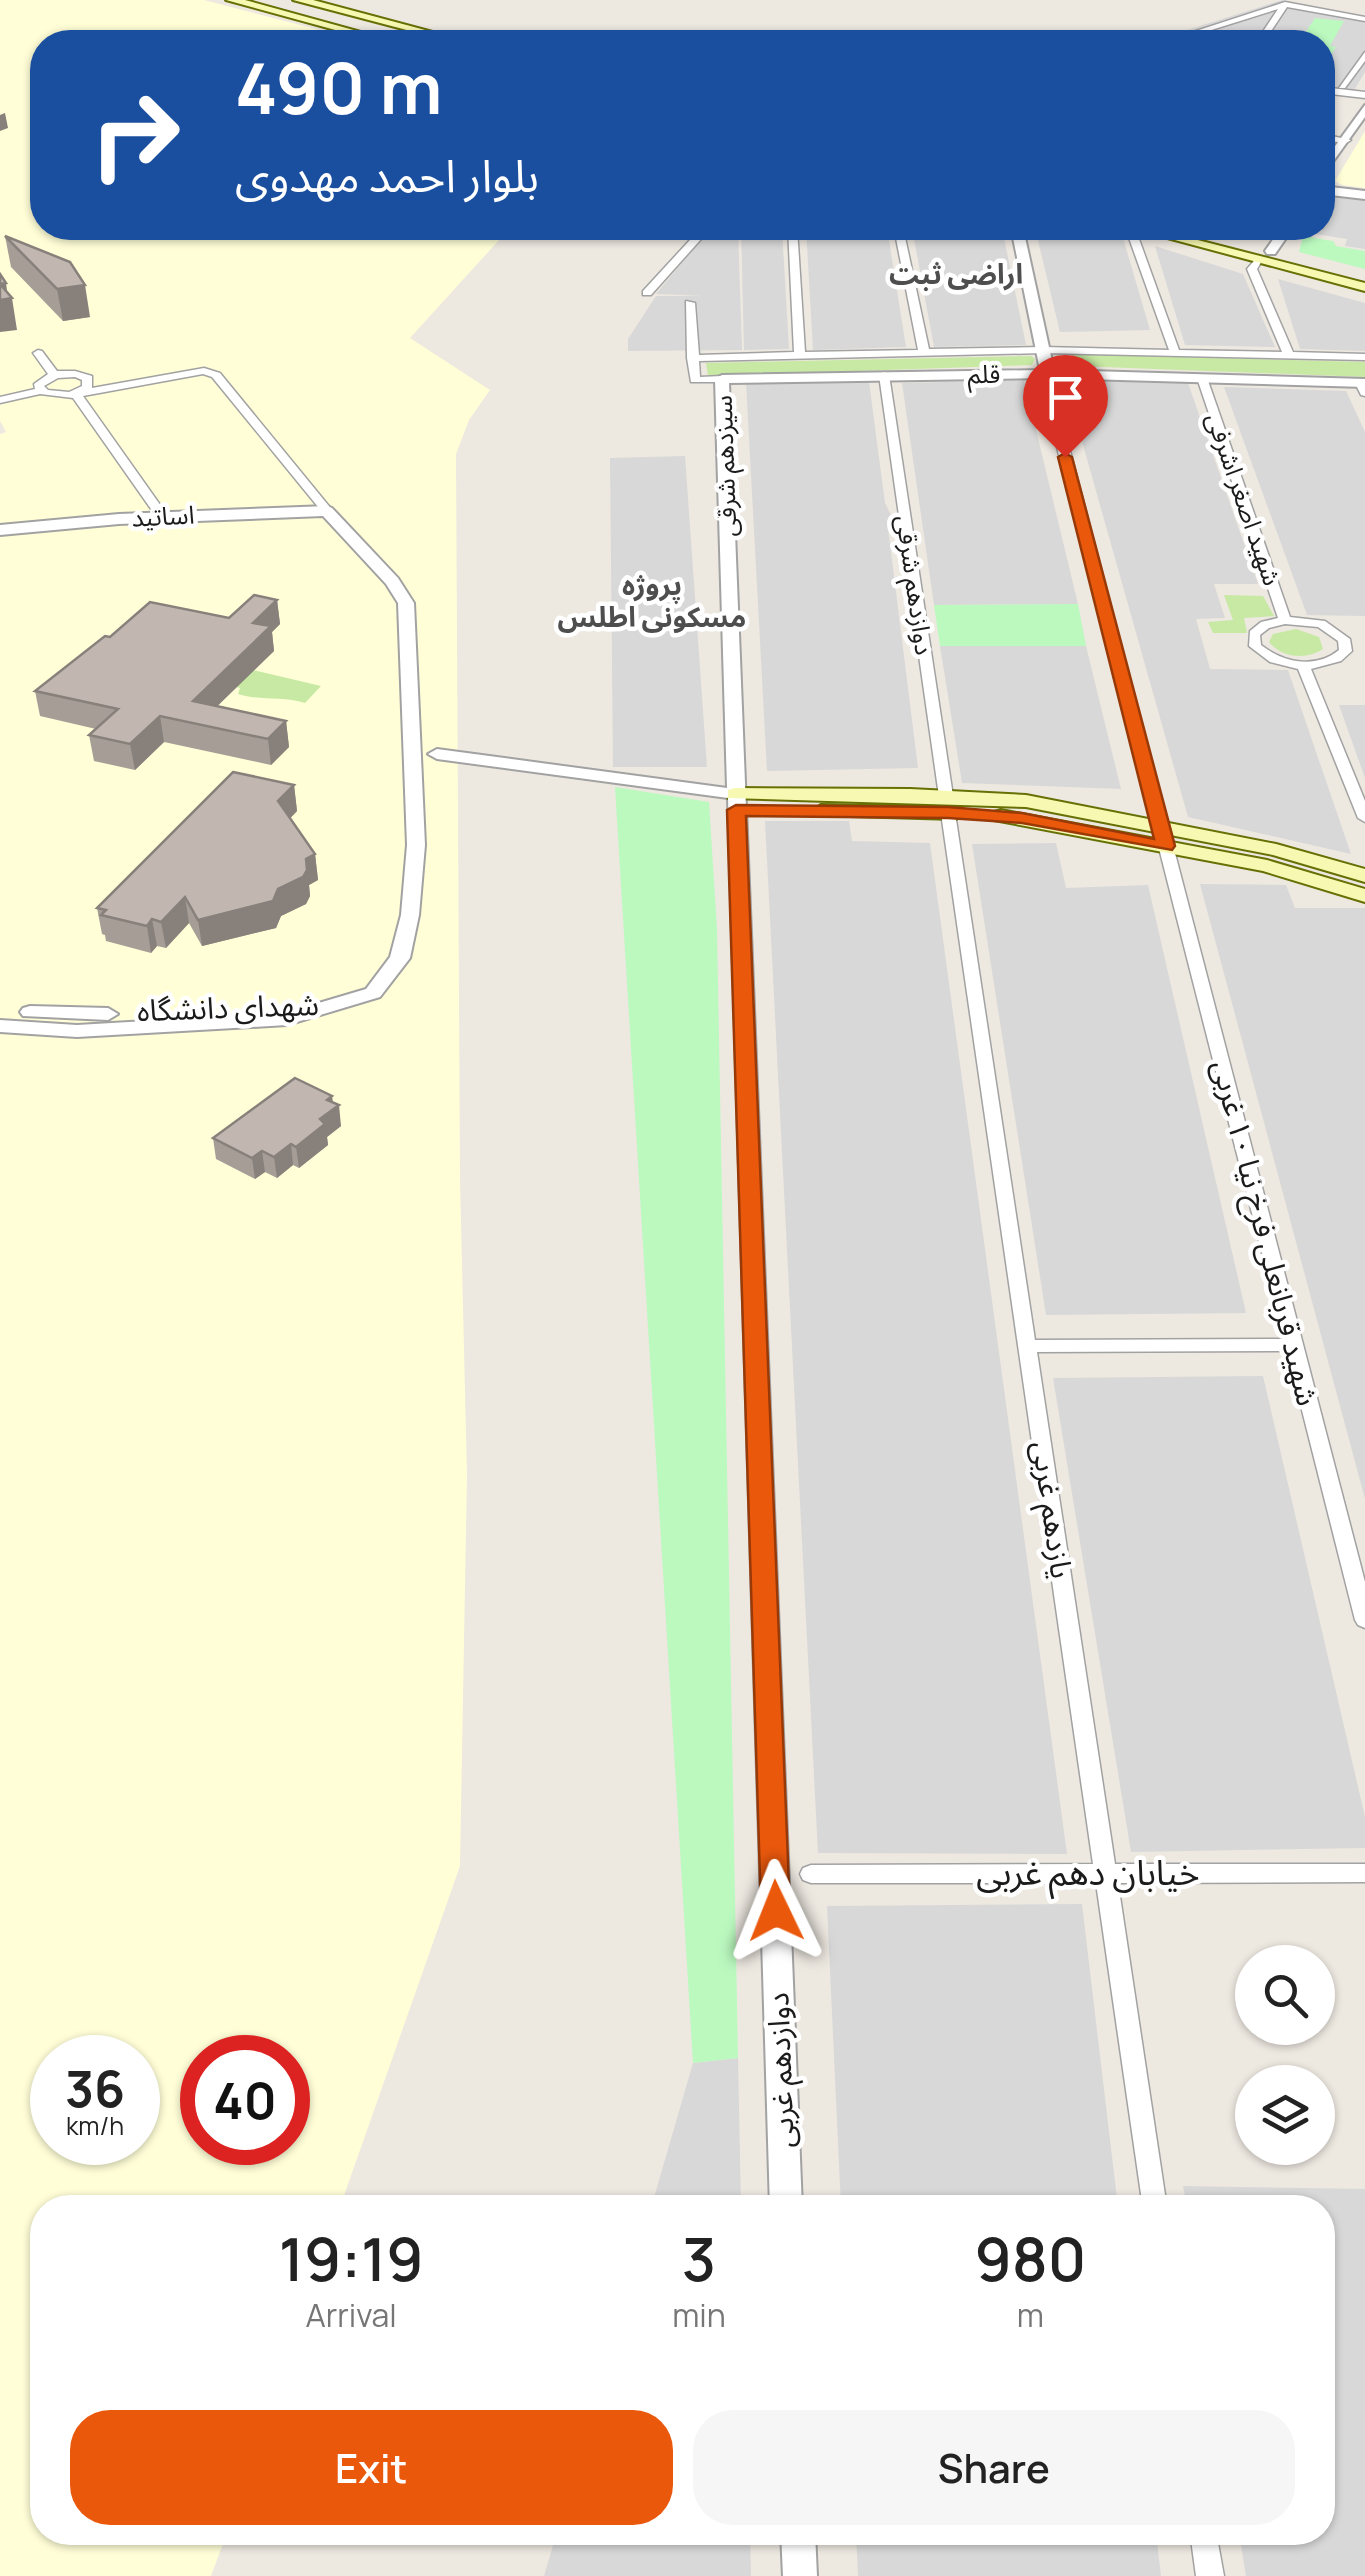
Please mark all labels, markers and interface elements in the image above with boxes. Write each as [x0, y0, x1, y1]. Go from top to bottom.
text: 490 m [235, 39, 442, 135]
icon: right [70, 70, 200, 200]
text: بلوار احمد مهدوی [235, 144, 539, 206]
district label: اراضی ثبت [889, 254, 1023, 292]
pin [1023, 355, 1108, 458]
street label: قلم [967, 356, 1001, 394]
icon: arrive [1038, 370, 1093, 425]
street label: سیزدهم شرقی [705, 394, 747, 537]
street label: شهید اصغر اشرفی [1199, 408, 1290, 590]
street label: اساتید [131, 496, 195, 535]
street label: دوازدهم شرقی [885, 513, 943, 658]
district label: پروژه مسکونی اطلس [558, 565, 746, 635]
street label: شهدای دانشگاه [136, 983, 319, 1030]
street label: شهید قربانعلی فرخ نیا ۱۰ غربی [1201, 1056, 1329, 1410]
street label: یازدهم غربی [1020, 1438, 1083, 1582]
street label: خیابان دهم غربی [976, 1848, 1200, 1900]
position arrow [724, 1859, 828, 1963]
map controls [1235, 1945, 1335, 2165]
button: search [1235, 1945, 1335, 2045]
street label: دوازدهم غربی [756, 1991, 807, 2149]
speed limit sign: 40 [180, 2035, 310, 2165]
text: 36 [65, 2054, 125, 2122]
button: layers [1235, 2065, 1335, 2165]
text: km/h [66, 2108, 124, 2143]
text: 19:19 [279, 2217, 424, 2299]
text: 3 [682, 2217, 716, 2299]
text: 980 [974, 2217, 1086, 2299]
text: Arrival [305, 2293, 397, 2337]
text: min [672, 2293, 726, 2337]
text: m [1017, 2293, 1044, 2337]
button: Exit [70, 2410, 673, 2525]
button: Share [693, 2410, 1295, 2525]

